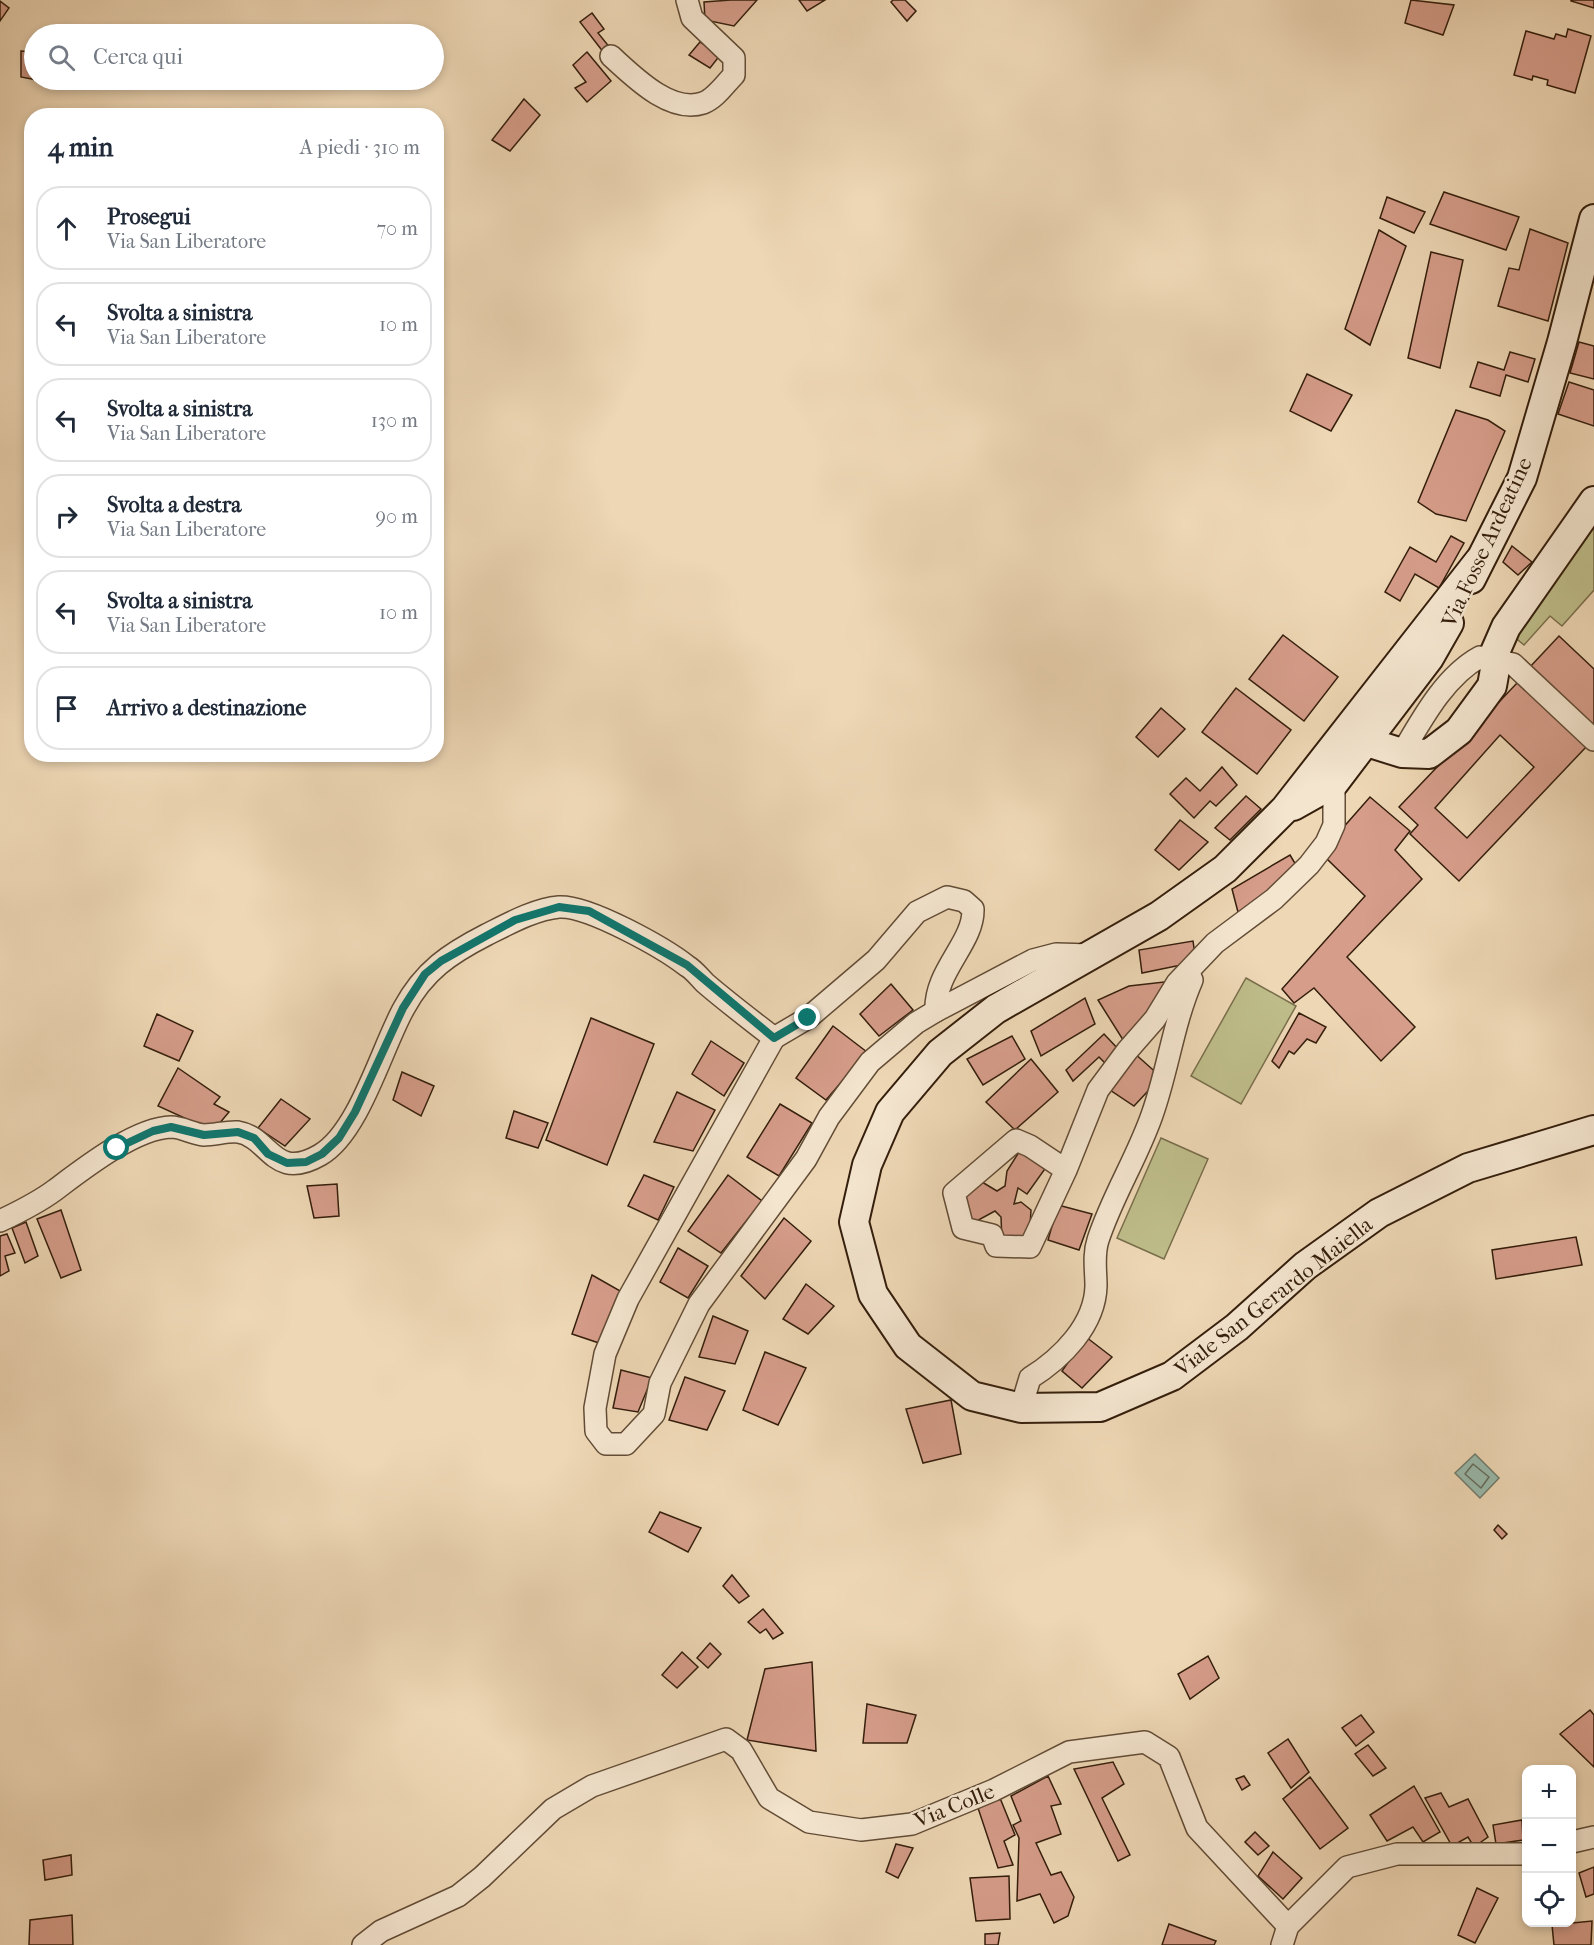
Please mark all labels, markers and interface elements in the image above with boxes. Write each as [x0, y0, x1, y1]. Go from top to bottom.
search box [24, 24, 444, 90]
icon: search [45, 41, 78, 74]
text: Cerca qui [93, 44, 183, 70]
text: 4 min [48, 132, 113, 163]
text: A piedi · 310 m [300, 136, 420, 159]
text: Prosegui [107, 204, 191, 230]
icon: ahead [50, 212, 83, 245]
text: 70 m [376, 217, 418, 240]
text: Via San Liberatore [107, 230, 266, 253]
text: Svolta a sinistra [107, 300, 252, 326]
icon: left [50, 308, 83, 341]
text: 10 m [379, 313, 418, 336]
text: Via San Liberatore [107, 326, 266, 349]
text: Svolta a sinistra [107, 396, 252, 422]
icon: left [50, 404, 83, 437]
text: 130 m [371, 409, 418, 432]
text: Via San Liberatore [107, 422, 266, 445]
street label: Via Fosse Ardeatine [1436, 453, 1538, 633]
text: Svolta a destra [107, 492, 241, 518]
icon: right [50, 500, 83, 533]
text: 90 m [376, 505, 418, 528]
text: Via San Liberatore [107, 518, 266, 541]
text: Svolta a sinistra [107, 588, 252, 614]
icon: left [50, 596, 83, 629]
text: 10 m [379, 601, 418, 624]
text: Via San Liberatore [107, 614, 266, 637]
icon: arrive [50, 692, 83, 725]
text: Arrivo a destinazione [107, 695, 306, 721]
route end [794, 1004, 820, 1030]
route start [103, 1134, 129, 1160]
street label: Viale San Gerardo Maiella [1169, 1211, 1378, 1383]
map controls [1522, 1765, 1576, 1927]
button: + [1522, 1765, 1576, 1819]
street label: Via Colle [909, 1778, 998, 1834]
button: − [1522, 1819, 1576, 1873]
button: locate [1522, 1873, 1576, 1927]

